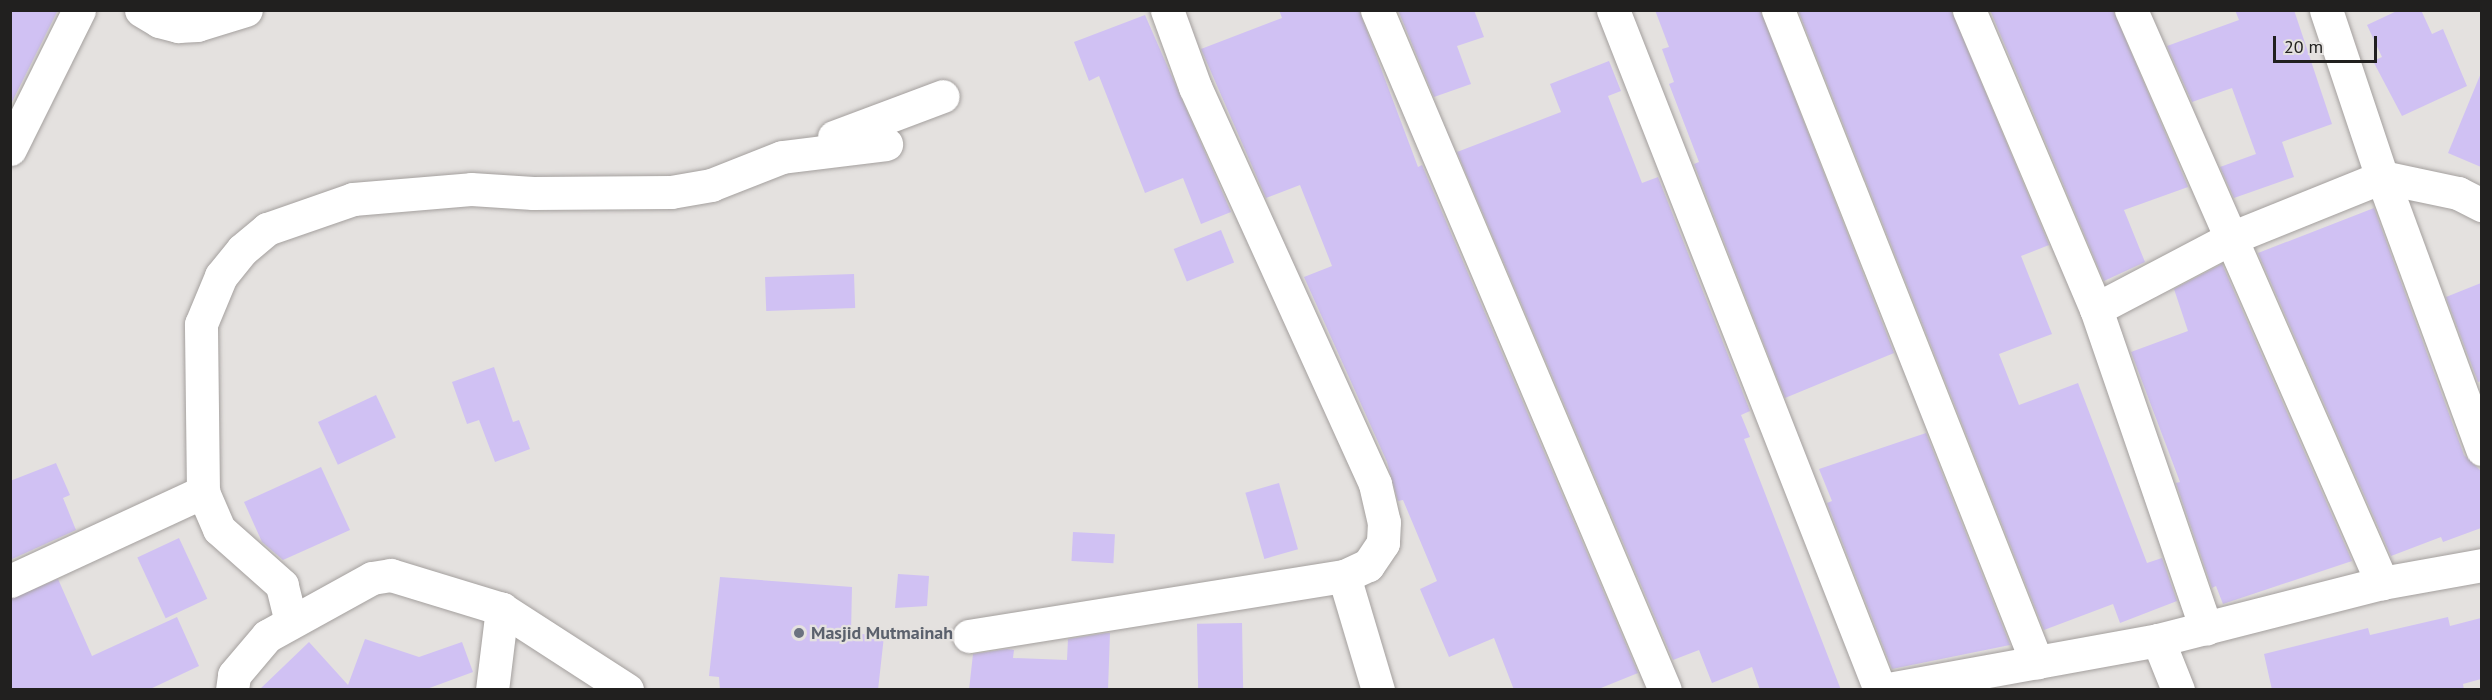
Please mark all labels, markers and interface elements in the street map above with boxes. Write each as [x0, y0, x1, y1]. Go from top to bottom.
scale bar [2276, 24, 2380, 62]
text: 20 m [2284, 35, 2323, 58]
place label: Masjid Mutmainah [811, 622, 953, 644]
marker: Masjid Mutmainah [792, 626, 806, 640]

